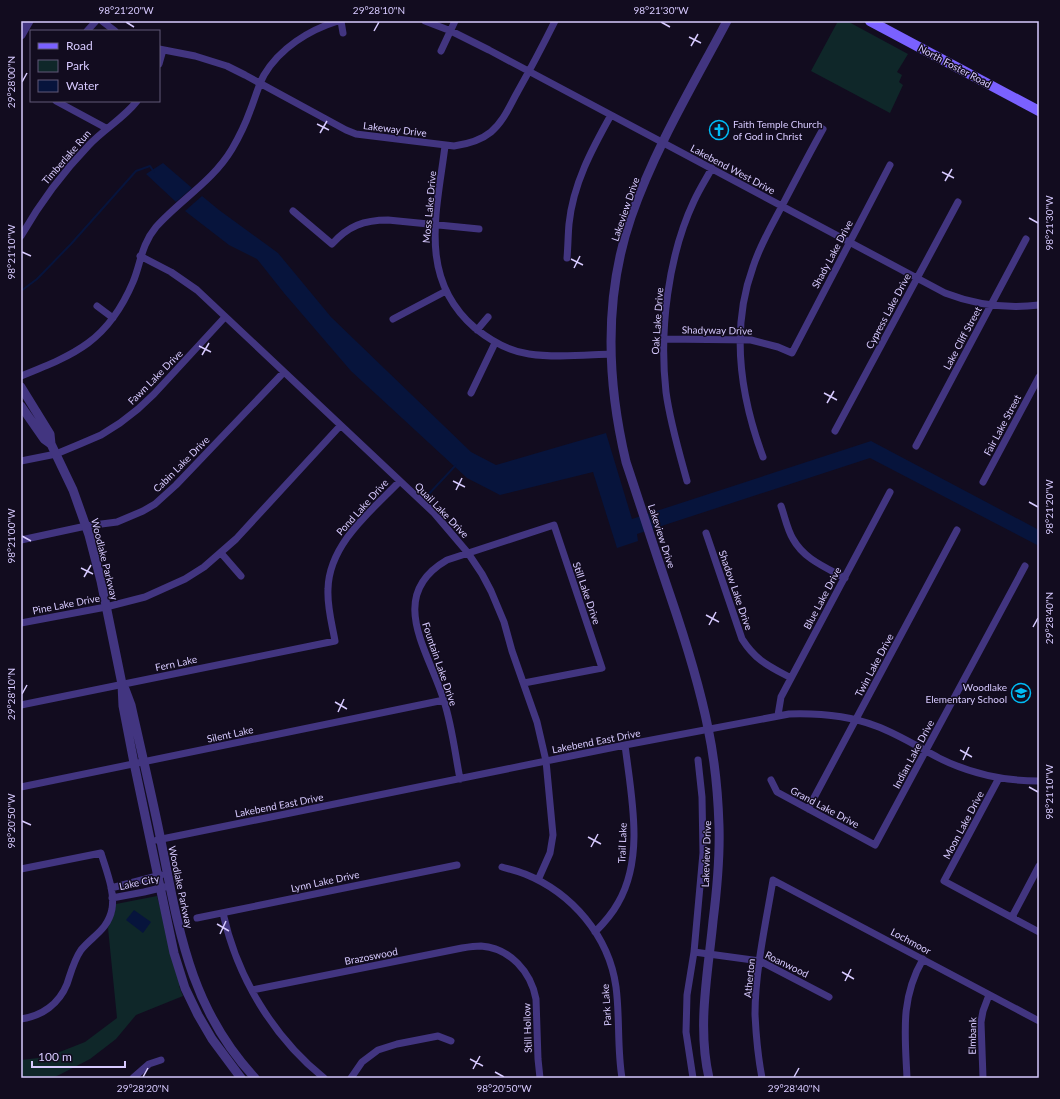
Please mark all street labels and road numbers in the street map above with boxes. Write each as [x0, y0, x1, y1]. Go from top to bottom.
street label: North Foster Road [917, 42, 993, 90]
street label: Lakeway Drive [362, 119, 428, 139]
street label: Timberlake Run [39, 127, 93, 187]
street label: Lakebend West Drive [689, 142, 777, 196]
street label: Moss Lake Drive [420, 170, 438, 244]
street label: Lakeview Drive [608, 175, 642, 243]
street label: Shady Lake Drive [809, 218, 855, 290]
street label: Cypress Lake Drive [863, 271, 913, 351]
street label: Oak Lake Drive [649, 287, 665, 355]
street label: Lake Cliff Street [940, 304, 984, 372]
street label: Shadyway Drive [682, 323, 752, 337]
street label: Fawn Lake Drive [125, 347, 185, 407]
street label: Fair Lake Street [981, 392, 1023, 458]
street label: Cabin Lake Drive [150, 433, 212, 495]
street label: Pond Lake Drive [334, 476, 390, 538]
street label: Quail Lake Drive [413, 480, 471, 540]
street label: Lakeview Drive [646, 502, 678, 570]
street label: Woodlake Parkway [89, 517, 121, 602]
street label: Shadow Lake Drive [717, 548, 755, 632]
street label: Still Lake Drive [571, 560, 603, 626]
street label: Blue Lake Drive [801, 565, 843, 631]
street label: Pine Lake Drive [31, 592, 101, 616]
street label: Fountain Lake Drive [420, 621, 460, 707]
street label: Twin Lake Drive [852, 631, 896, 699]
street label: Fern Lake [154, 653, 198, 673]
street label: Indian Lake Drive [890, 718, 936, 790]
street label: Silent Lake [206, 723, 254, 745]
street label: Lakebend East Drive [551, 727, 641, 755]
street label: Grand Lake Drive [789, 784, 861, 830]
street label: Moon Lake Drive [940, 789, 986, 861]
street label: Lakebend East Drive [234, 791, 324, 819]
street label: Lakeview Drive [699, 820, 713, 888]
street label: Trail Lake [615, 822, 629, 864]
street label: Woodlake Parkway [166, 845, 196, 930]
street label: Lynn Lake Drive [290, 868, 360, 894]
street label: Lake City [118, 872, 161, 892]
street label: Lochmoor [889, 925, 934, 957]
street label: Brazoswood [343, 945, 399, 967]
street label: Roanwood [763, 948, 811, 980]
street label: Atherton [741, 958, 757, 998]
street label: Park Lake [599, 983, 613, 1027]
street label: Still Hollow [520, 1003, 534, 1053]
street label: Elmbank [966, 1016, 978, 1055]

